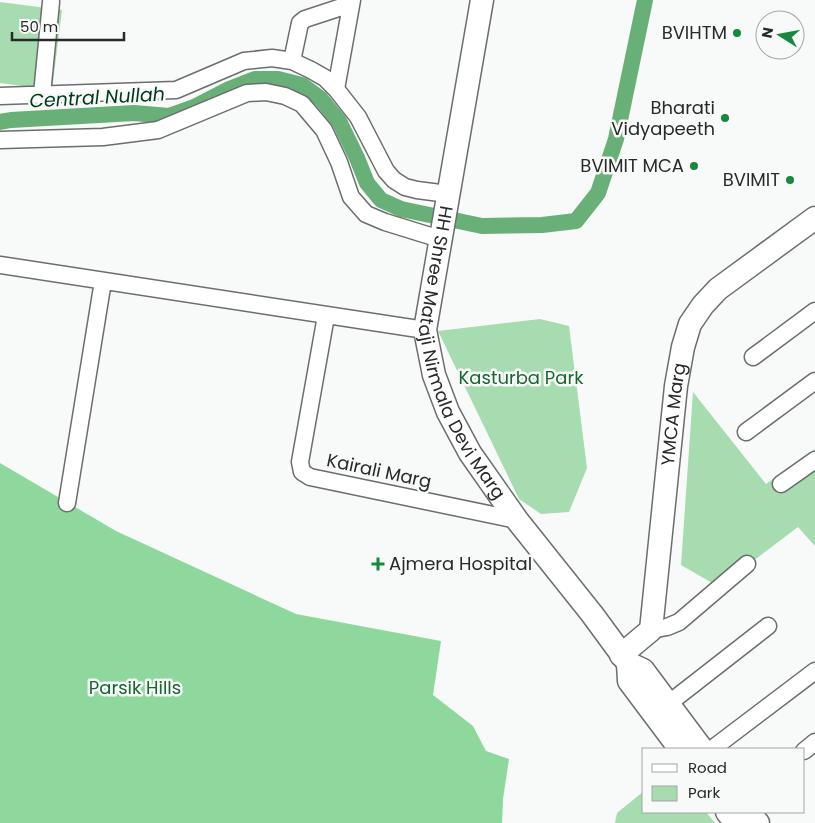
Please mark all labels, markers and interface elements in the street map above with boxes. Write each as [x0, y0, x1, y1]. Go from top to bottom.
scale bar [12, 10, 125, 42]
north arrow [755, 10, 805, 60]
text: 50 m [20, 16, 58, 37]
place label: BVIHTM [662, 20, 727, 45]
text: N [756, 25, 778, 40]
marker: BVIHTM [731, 27, 743, 39]
water label: Central Nullah [29, 80, 165, 115]
place label: Bharati Vidyapeeth [611, 95, 715, 141]
marker: Bharati Vidyapeeth [719, 112, 731, 124]
place label: BVIMIT MCA [580, 153, 684, 178]
marker: BVIMIT MCA [688, 160, 700, 172]
place label: BVIMIT [723, 167, 780, 192]
marker: BVIMIT [784, 174, 796, 186]
street label: HH Shree Mataji Nirmala Devi Marg [412, 204, 512, 504]
street label: YMCA Marg [655, 361, 692, 467]
park label: Kasturba Park [459, 365, 584, 390]
street label: Kairali Marg [324, 447, 434, 494]
place label: Ajmera Hospital [389, 551, 532, 576]
marker: Ajmera Hospital [371, 557, 385, 571]
park label: Parsik Hills [89, 675, 181, 700]
legend [642, 748, 805, 813]
text: Road [688, 757, 727, 778]
text: Park [688, 782, 720, 803]

